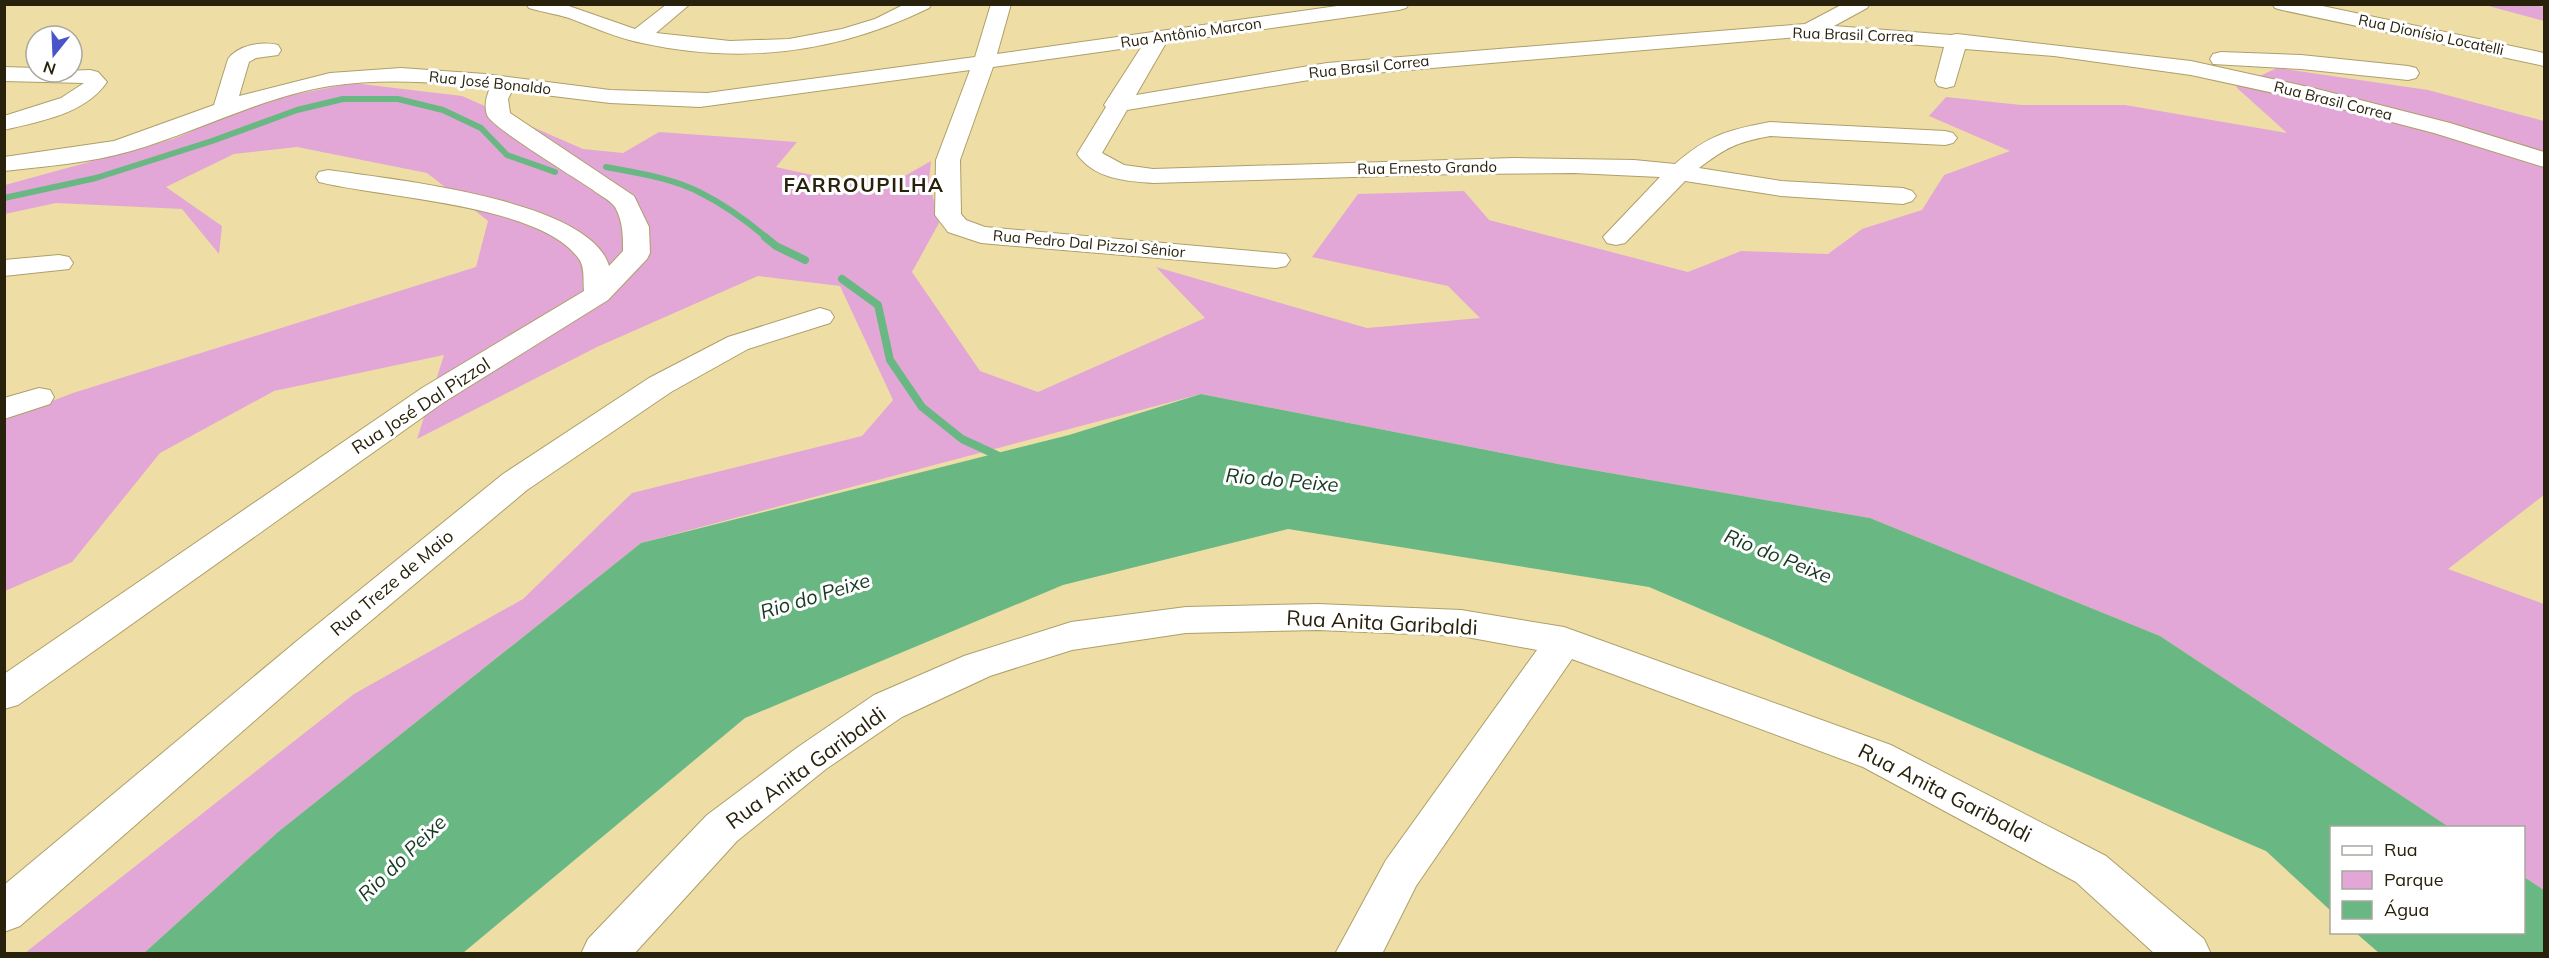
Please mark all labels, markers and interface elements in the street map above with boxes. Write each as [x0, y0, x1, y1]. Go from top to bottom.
street label: Rua Dionísio Locatelli [2357, 10, 2506, 59]
street label: Rua Antônio Marcon [1119, 13, 1263, 52]
street label: Rua Brasil Correa [1792, 23, 1914, 46]
north arrow [24, 24, 84, 84]
street label: Rua Brasil Correa [1308, 51, 1430, 82]
text: N [41, 57, 58, 80]
street label: Rua José Bonaldo [428, 67, 552, 98]
street label: Rua Brasil Correa [2272, 77, 2394, 124]
street label: Rua Ernesto Grando [1357, 157, 1497, 178]
district label: FARROUPILHA [783, 172, 945, 197]
street label: Rua Pedro Dal Pizzol Sênior [992, 226, 1186, 261]
street label: Rua José Dal Pizzol [347, 352, 494, 459]
water label: Rio do Peixe [1224, 462, 1340, 497]
water label: Rio do Peixe [1721, 523, 1836, 588]
street label: Rua Treze de Maio [325, 524, 458, 641]
water label: Rio do Peixe [757, 567, 873, 624]
street label: Rua Anita Garibaldi [1286, 604, 1478, 640]
street label: Rua Anita Garibaldi [720, 700, 890, 834]
street label: Rua Anita Garibaldi [1854, 737, 2037, 847]
water label: Rio do Peixe [352, 809, 451, 906]
legend [2330, 826, 2525, 934]
text: Rua [2384, 838, 2418, 861]
text: Parque [2384, 868, 2443, 891]
text: Água [2384, 898, 2429, 921]

